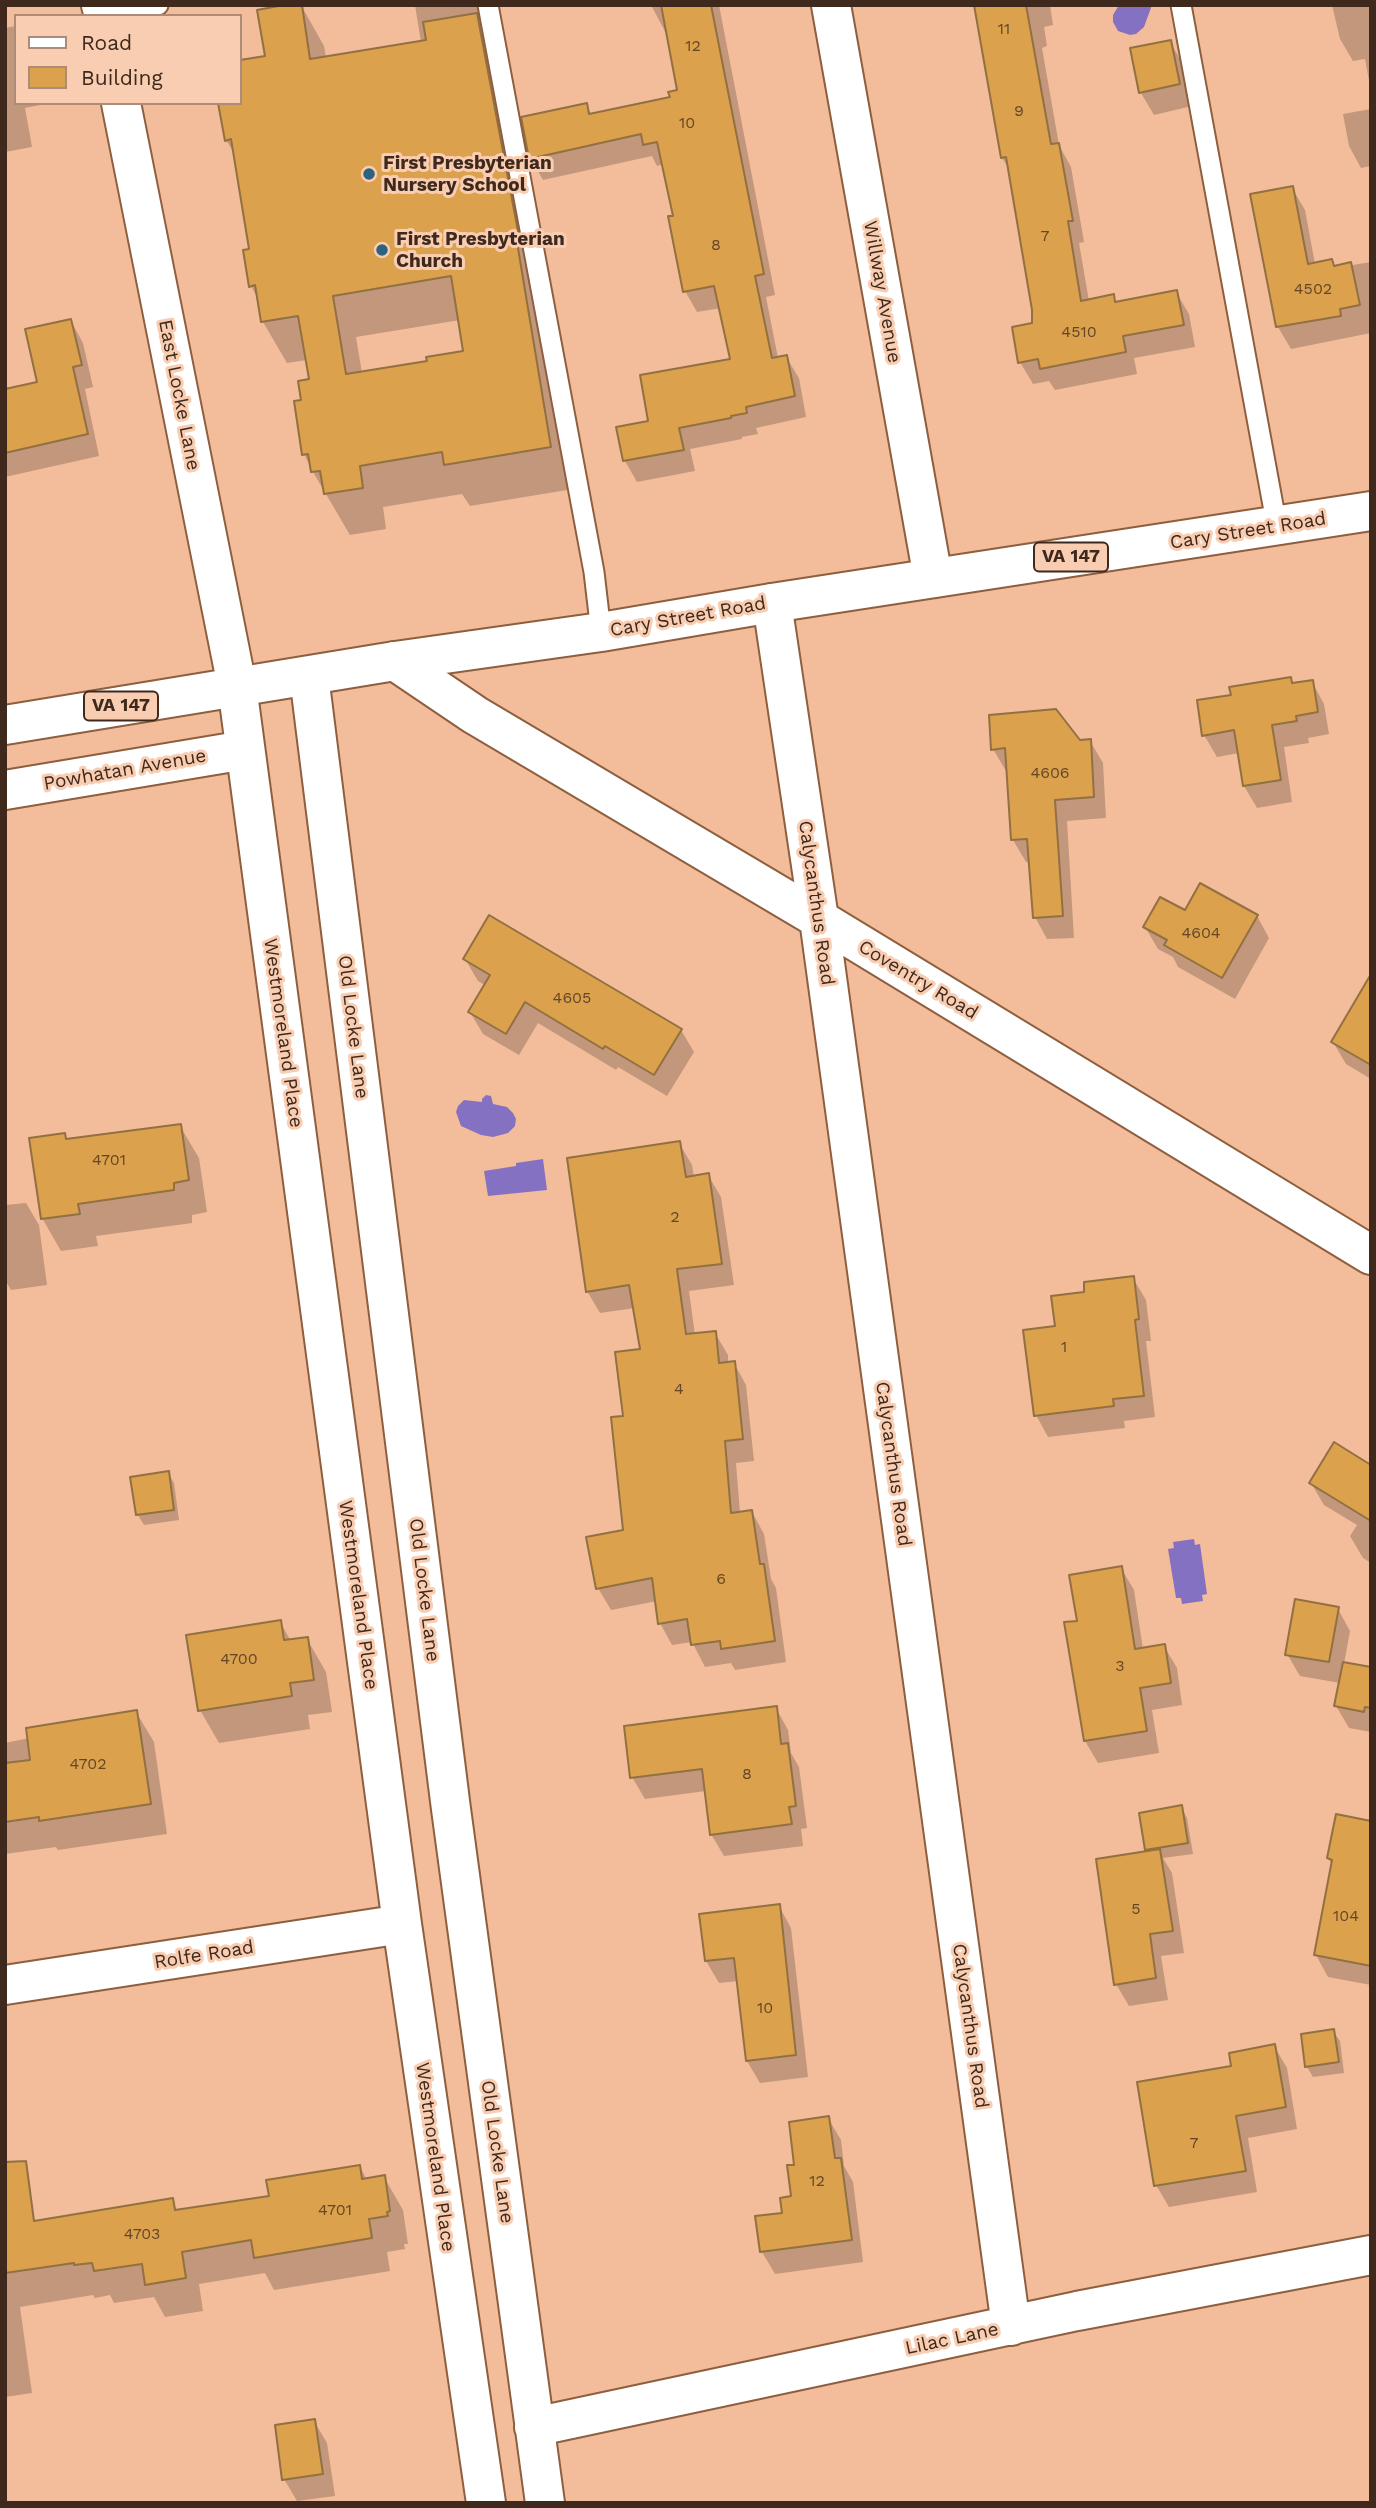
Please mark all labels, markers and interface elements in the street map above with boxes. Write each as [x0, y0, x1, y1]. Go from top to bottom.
legend [14, 14, 242, 105]
house number: 11 [998, 19, 1010, 39]
text: Road [81, 30, 132, 55]
house number: 12 [685, 36, 701, 56]
text: Building [81, 65, 163, 90]
house number: 9 [1014, 101, 1024, 121]
house number: 10 [679, 113, 695, 133]
place label: First Presbyterian Nursery School [383, 152, 552, 196]
marker: First Presbyterian Nursery School [361, 166, 377, 182]
street label: Willway Avenue [858, 219, 906, 365]
house number: 7 [1041, 226, 1049, 246]
place label: First Presbyterian Church [396, 228, 565, 272]
house number: 8 [711, 235, 721, 255]
marker: First Presbyterian Church [374, 242, 390, 258]
house number: 4502 [1294, 279, 1332, 299]
street label: East Locke Lane [153, 318, 205, 472]
house number: 4510 [1061, 322, 1097, 342]
street label: Cary Street Road [1168, 507, 1328, 555]
road number: VA 147 [1034, 542, 1108, 572]
street label: Cary Street Road [608, 592, 768, 642]
road number: VA 147 [84, 692, 158, 720]
street label: Powhatan Avenue [42, 744, 208, 796]
house number: 4606 [1030, 763, 1070, 783]
street label: Calycanthus Road [793, 819, 839, 987]
house number: 4604 [1181, 923, 1221, 943]
street label: Coventry Road [854, 935, 982, 1025]
street label: Westmoreland Place [258, 937, 308, 1129]
street label: Old Locke Lane [333, 954, 373, 1100]
house number: 4605 [553, 988, 591, 1008]
house number: 4701 [92, 1150, 126, 1170]
house number: 2 [670, 1207, 680, 1227]
house number: 1 [1061, 1337, 1067, 1357]
house number: 4 [674, 1379, 684, 1399]
street label: Calycanthus Road [870, 1380, 916, 1548]
street label: Westmoreland Place [333, 1499, 383, 1691]
street label: Old Locke Lane [404, 1517, 444, 1663]
house number: 6 [716, 1569, 726, 1589]
house number: 4700 [220, 1649, 258, 1669]
house number: 3 [1115, 1656, 1125, 1676]
house number: 4702 [70, 1754, 106, 1774]
house number: 8 [742, 1764, 752, 1784]
house number: 5 [1131, 1899, 1141, 1919]
house number: 104 [1333, 1906, 1359, 1926]
street label: Rolfe Road [153, 1936, 255, 1974]
street label: Calycanthus Road [947, 1942, 993, 2110]
house number: 10 [757, 1998, 773, 2018]
street label: Westmoreland Place [410, 2061, 460, 2253]
street label: Old Locke Lane [476, 2079, 518, 2225]
house number: 7 [1190, 2133, 1198, 2153]
house number: 12 [809, 2171, 825, 2191]
house number: 4701 [318, 2200, 352, 2220]
house number: 4703 [124, 2224, 160, 2244]
street label: Lilac Lane [903, 2318, 1001, 2360]

